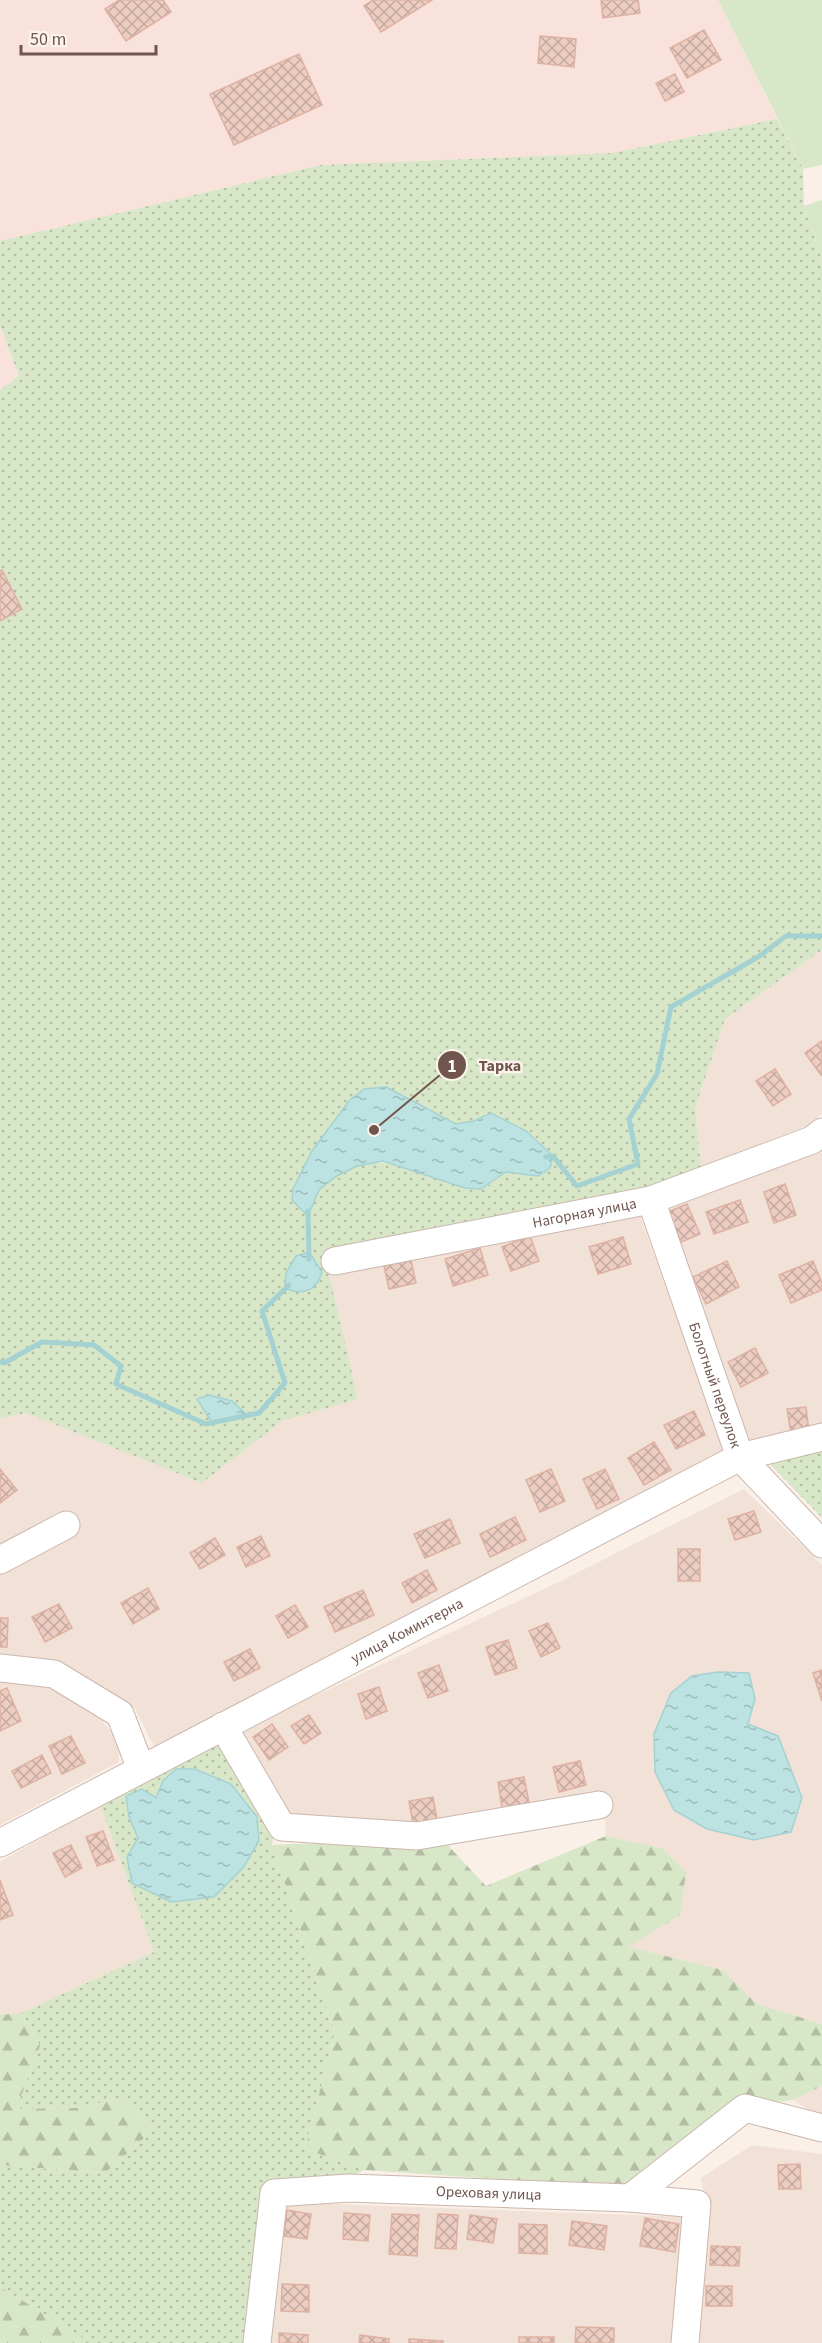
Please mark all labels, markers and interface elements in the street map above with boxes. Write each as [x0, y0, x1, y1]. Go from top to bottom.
scale bar [21, 18, 156, 56]
text: 50 m [30, 27, 66, 52]
callout: Тарка [437, 1048, 533, 1082]
text: 1 [447, 1054, 457, 1079]
text: Тарка [479, 1055, 521, 1077]
street label: Нагорная улица [531, 1193, 638, 1234]
street label: Болотный переулок [683, 1320, 746, 1452]
street label: улица Коминтерна [347, 1593, 467, 1669]
street label: Ореховая улица [436, 2181, 542, 2206]

